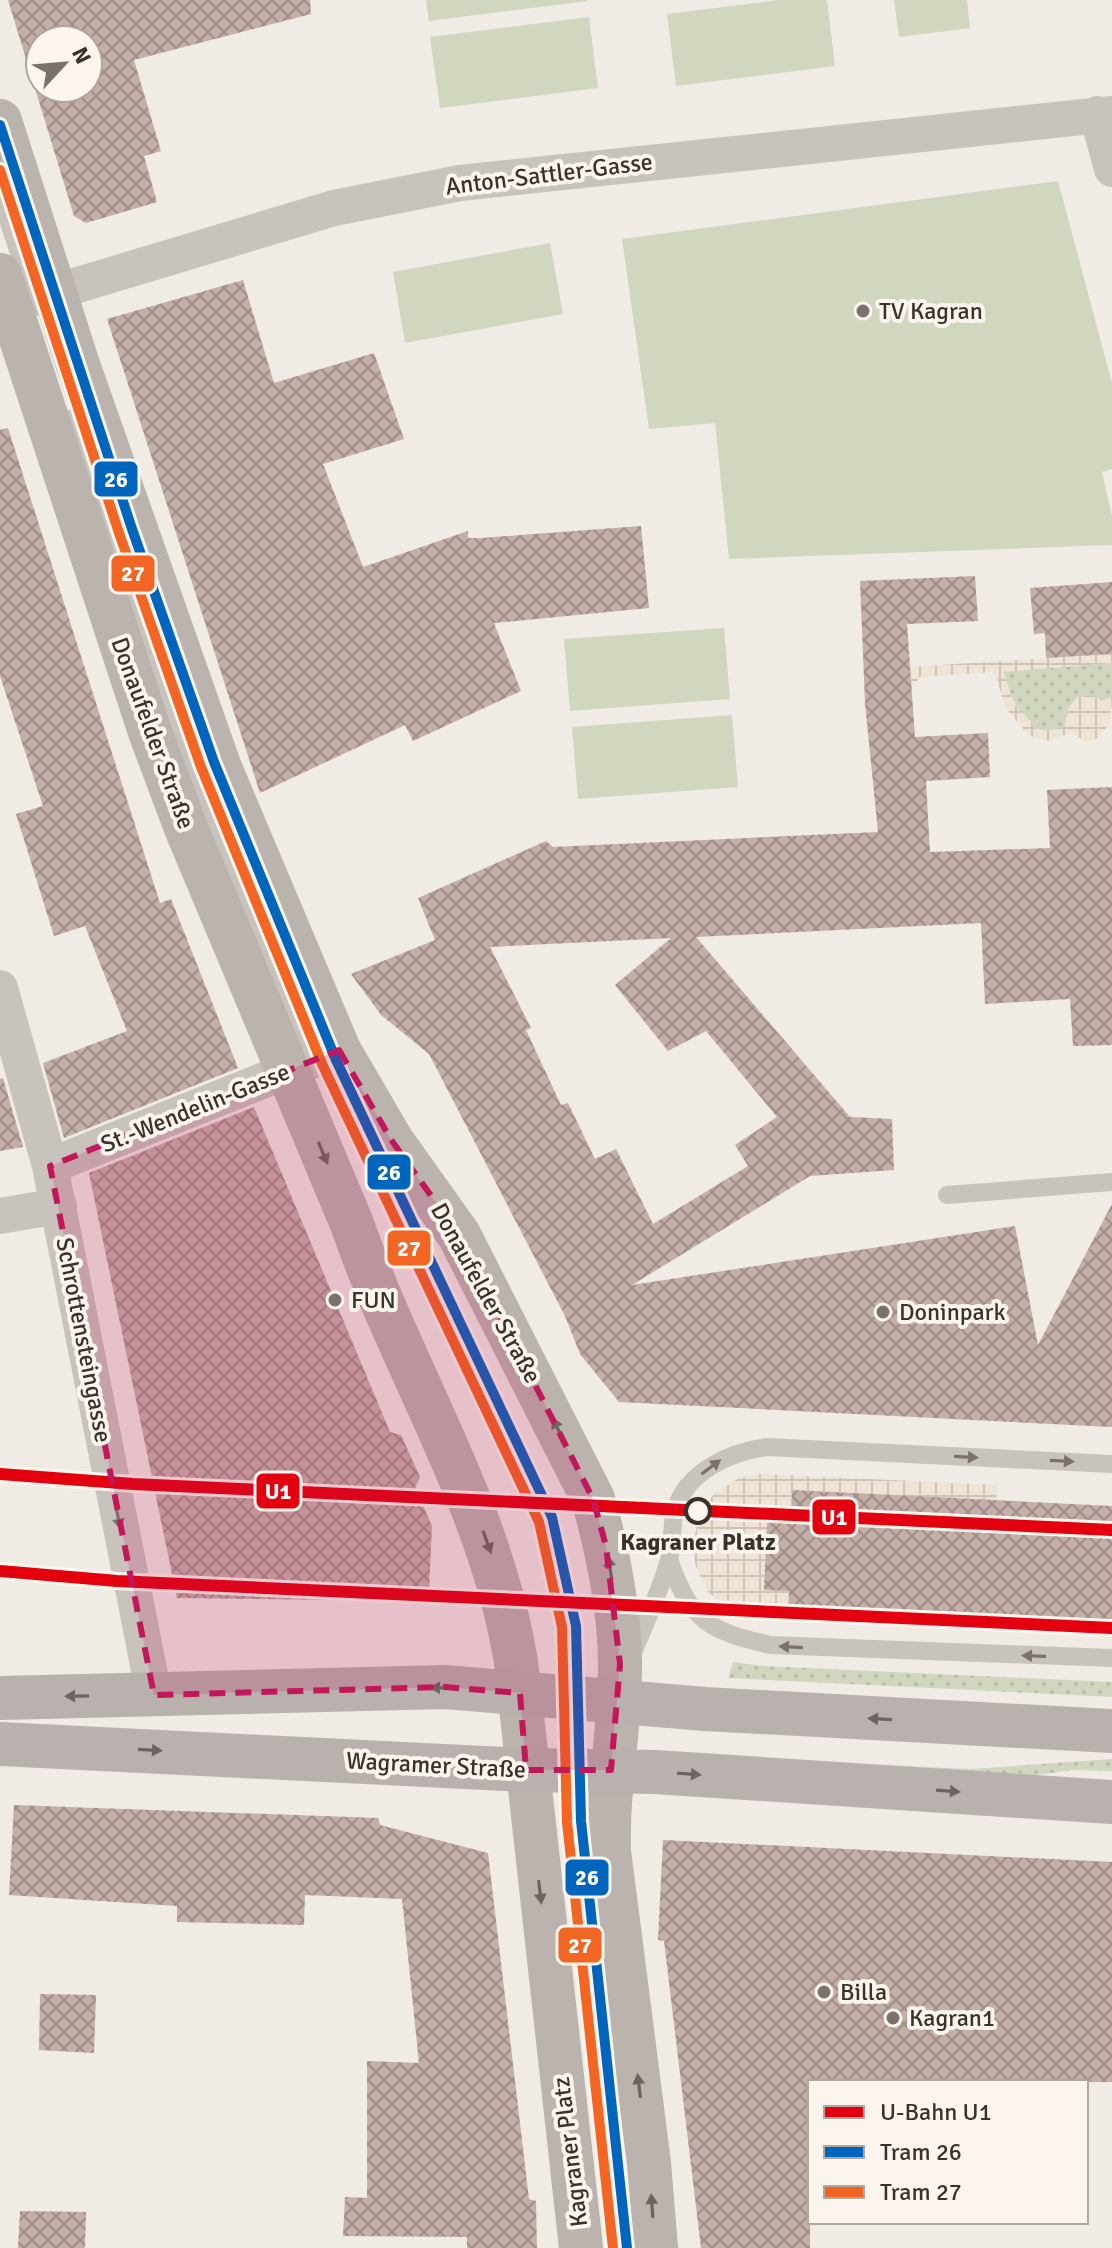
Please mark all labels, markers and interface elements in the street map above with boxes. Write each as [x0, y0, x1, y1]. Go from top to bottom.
north arrow [24, 24, 104, 104]
text: N [66, 43, 97, 68]
street label: Anton-Sattler-Gasse [444, 146, 654, 202]
place label: TV Kagran [879, 296, 983, 326]
marker: TV Kagran [854, 302, 872, 320]
line badge: 26 [93, 460, 139, 498]
text: 26 [104, 466, 128, 493]
line badge: 27 [110, 554, 156, 593]
text: 27 [121, 560, 145, 587]
street label: Donaufelder Straße [104, 633, 202, 833]
street label: St.-Wendelin-Gasse [96, 1056, 294, 1160]
one-way arrow [316, 1142, 329, 1165]
line badge: 26 [366, 1153, 412, 1191]
text: 26 [377, 1159, 401, 1186]
street label: Donaufelder Straße [424, 1198, 548, 1388]
line badge: 27 [386, 1229, 432, 1267]
street label: Schrottensteingasse [49, 1235, 119, 1445]
text: 27 [397, 1235, 421, 1262]
place label: FUN [351, 1285, 396, 1315]
marker: FUN [326, 1291, 344, 1309]
place label: Doninpark [899, 1297, 1005, 1327]
marker: Doninpark [874, 1303, 892, 1321]
one-way arrow [551, 1418, 565, 1441]
one-way arrow [954, 1450, 979, 1463]
one-way arrow [1050, 1455, 1075, 1468]
one-way arrow [701, 1460, 721, 1476]
line badge: U1 [255, 1472, 301, 1510]
text: U1 [265, 1478, 291, 1505]
marker: Kagraner Platz [685, 1498, 711, 1524]
line badge: U1 [811, 1498, 857, 1536]
text: U1 [821, 1504, 847, 1531]
one-way arrow [112, 1505, 125, 1530]
place label: Kagraner Platz [620, 1527, 776, 1557]
one-way arrow [481, 1530, 494, 1554]
one-way arrow [603, 1556, 616, 1581]
one-way arrow [778, 1640, 803, 1653]
one-way arrow [1021, 1650, 1046, 1662]
one-way arrow [429, 1682, 454, 1694]
one-way arrow [64, 1690, 89, 1703]
one-way arrow [867, 1712, 892, 1725]
one-way arrow [138, 1744, 163, 1757]
street label: Wagramer Straße [345, 1745, 527, 1785]
one-way arrow [677, 1768, 702, 1781]
one-way arrow [936, 1785, 961, 1798]
line badge: 26 [564, 1858, 610, 1897]
text: 26 [575, 1864, 599, 1891]
one-way arrow [533, 1879, 546, 1904]
line badge: 27 [557, 1926, 603, 1964]
text: 27 [568, 1932, 592, 1959]
place label: Billa [840, 1977, 887, 2007]
marker: Billa [815, 1983, 833, 2001]
place label: Kagran1 [909, 2003, 995, 2033]
marker: Kagran1 [884, 2009, 902, 2027]
one-way arrow [632, 2073, 645, 2098]
street label: Kagraner Platz [546, 2075, 594, 2229]
legend [808, 2080, 1088, 2224]
text: U-Bahn U1 [880, 2097, 992, 2127]
text: Tram 26 [880, 2137, 962, 2167]
text: Tram 27 [880, 2177, 962, 2207]
one-way arrow [645, 2193, 658, 2218]

